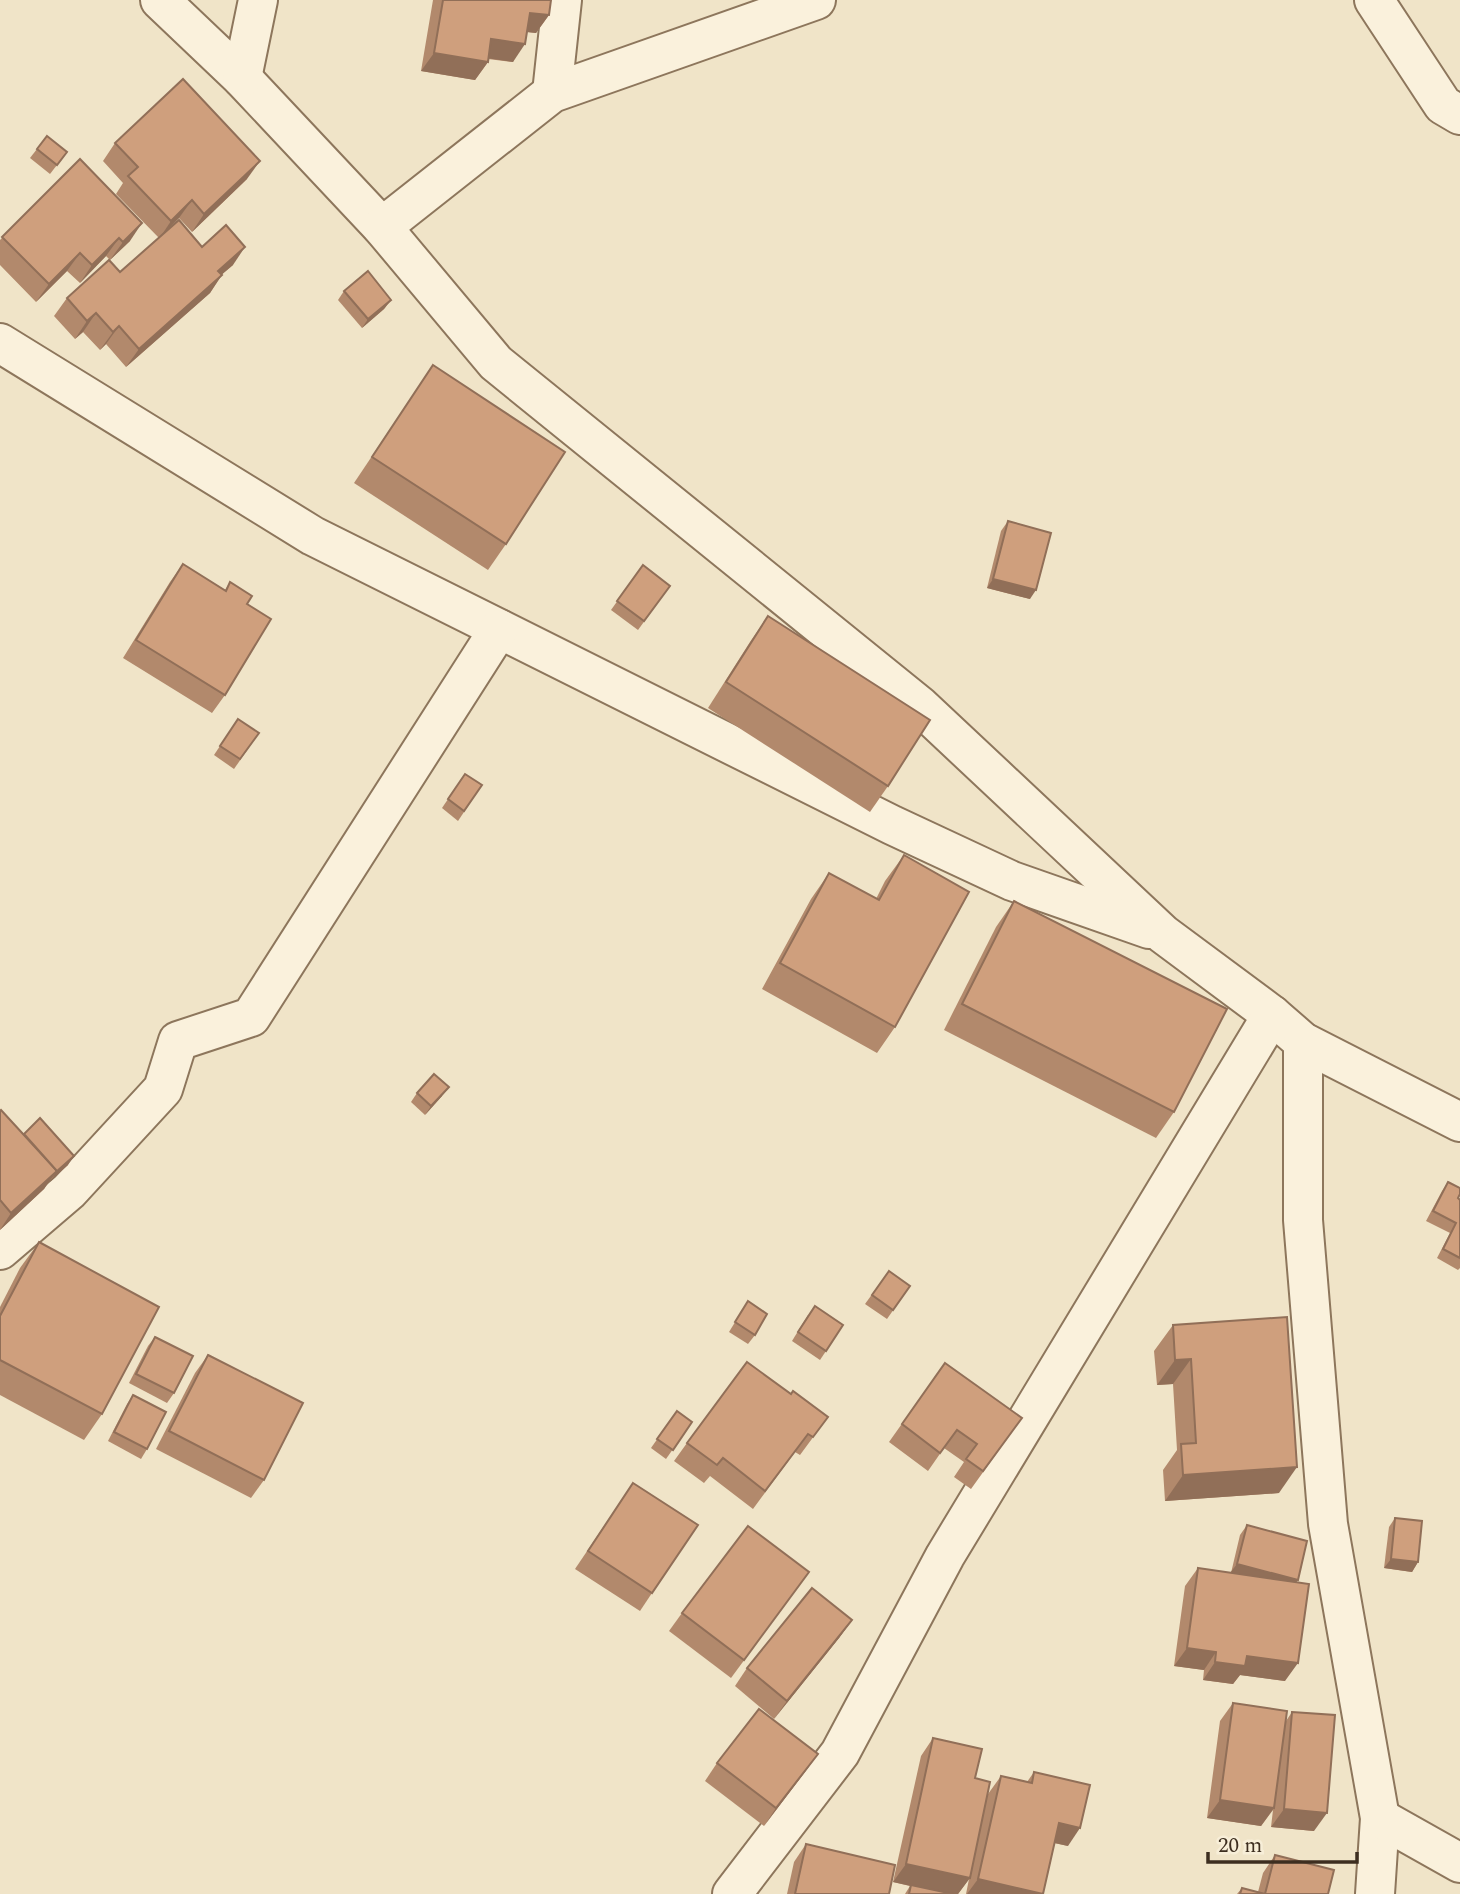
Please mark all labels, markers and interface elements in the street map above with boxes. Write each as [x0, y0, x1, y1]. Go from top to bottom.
scale bar [1208, 1820, 1357, 1864]
text: 20 m [1218, 1830, 1262, 1862]

